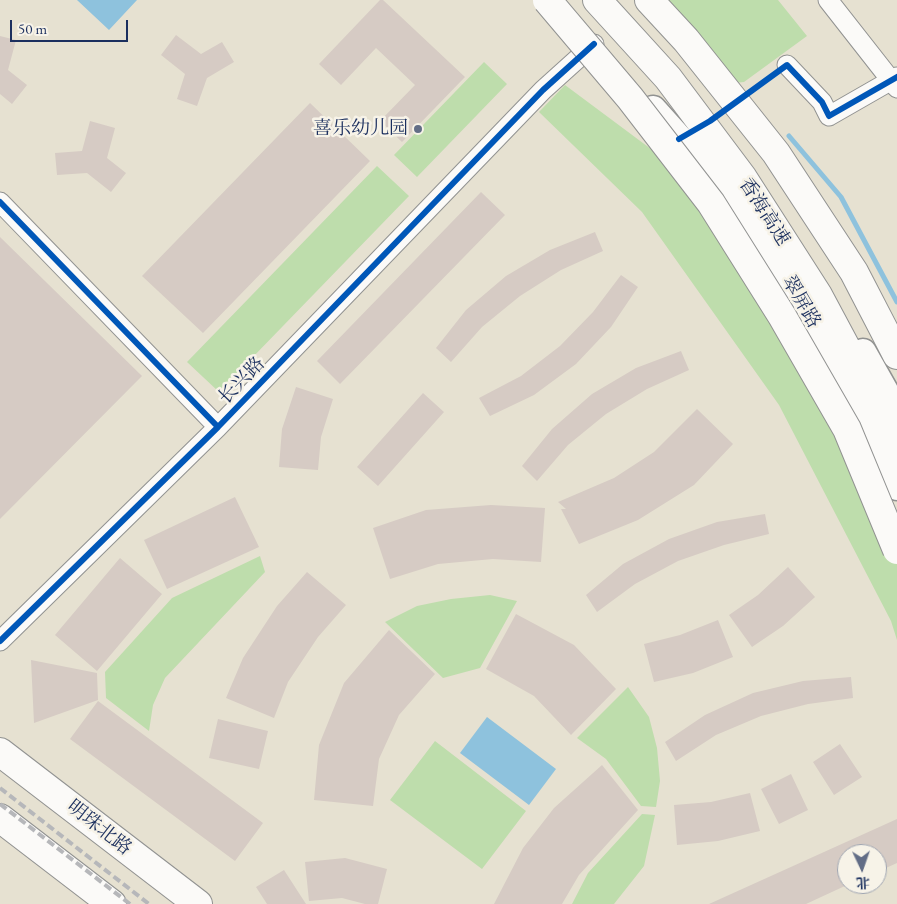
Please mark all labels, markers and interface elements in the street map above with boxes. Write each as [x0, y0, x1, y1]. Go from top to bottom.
scale bar [12, 10, 130, 42]
text: 50 m [18, 19, 47, 38]
place label: 喜乐幼儿园 [313, 118, 408, 140]
marker: 喜乐幼儿园 [412, 123, 424, 135]
street label: 香海高速 [734, 174, 794, 250]
street label: 翠屏路 [777, 272, 825, 332]
street label: 长兴路 [214, 353, 270, 409]
street label: 明珠北路 [62, 796, 136, 860]
north arrow [837, 844, 887, 894]
text: 北 [855, 874, 870, 892]

